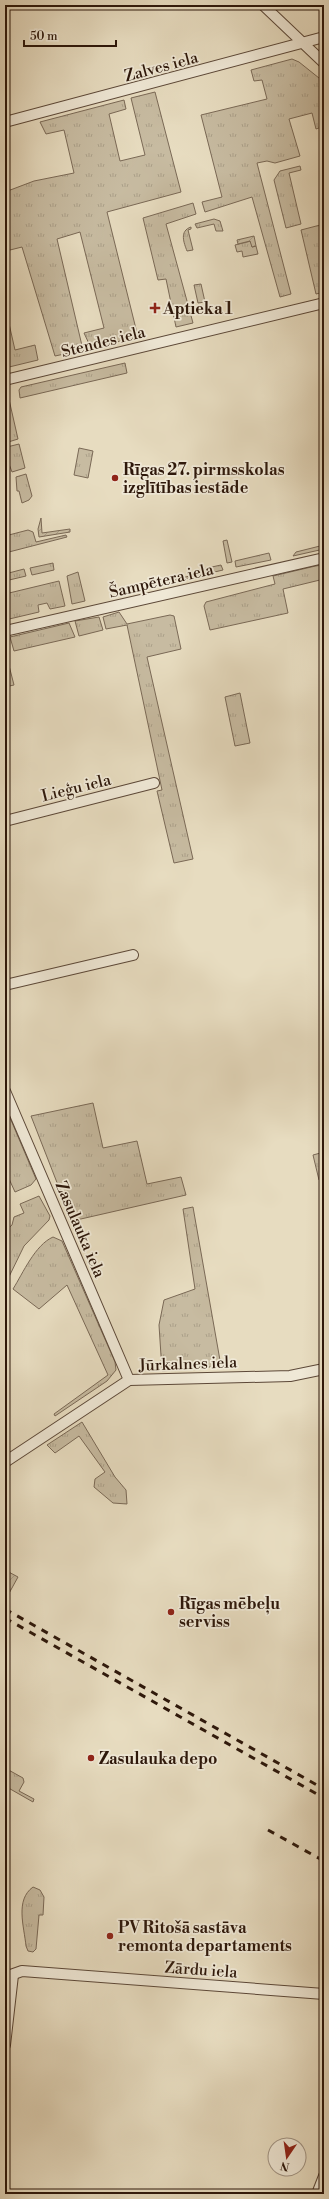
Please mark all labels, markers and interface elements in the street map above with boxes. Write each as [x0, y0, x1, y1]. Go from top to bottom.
scale bar [24, 22, 116, 48]
text: 50 m [30, 29, 58, 44]
street label: Zalves iela [122, 47, 201, 86]
place label: Aptieka 1 [162, 299, 233, 319]
marker: Aptieka 1 [150, 303, 160, 313]
street label: Stendes iela [59, 322, 148, 362]
place label: Rīgas 27. pirmsskolas izglītības iestāde [123, 460, 285, 498]
marker: Rīgas 27. pirmsskolas izglītības iestāde [110, 473, 120, 483]
street label: Šampētera iela [107, 557, 216, 603]
street label: Lieģu iela [39, 769, 114, 806]
street label: Zasulauka iela [51, 1178, 110, 1282]
street label: Jūrkalnes iela [137, 1352, 239, 1376]
place label: Rīgas mēbeļu serviss [179, 1594, 280, 1632]
marker: Rīgas mēbeļu serviss [166, 1607, 176, 1617]
place label: Zasulauka depo [99, 1749, 218, 1769]
marker: Zasulauka depo [86, 1753, 96, 1763]
place label: PV Ritošā sastāva remonta departaments [118, 1918, 292, 1956]
marker: PV Ritošā sastāva remonta departaments [105, 1931, 115, 1941]
street label: Zārdu iela [164, 1957, 239, 1983]
north arrow [267, 2137, 307, 2177]
text: N [279, 2158, 291, 2174]

